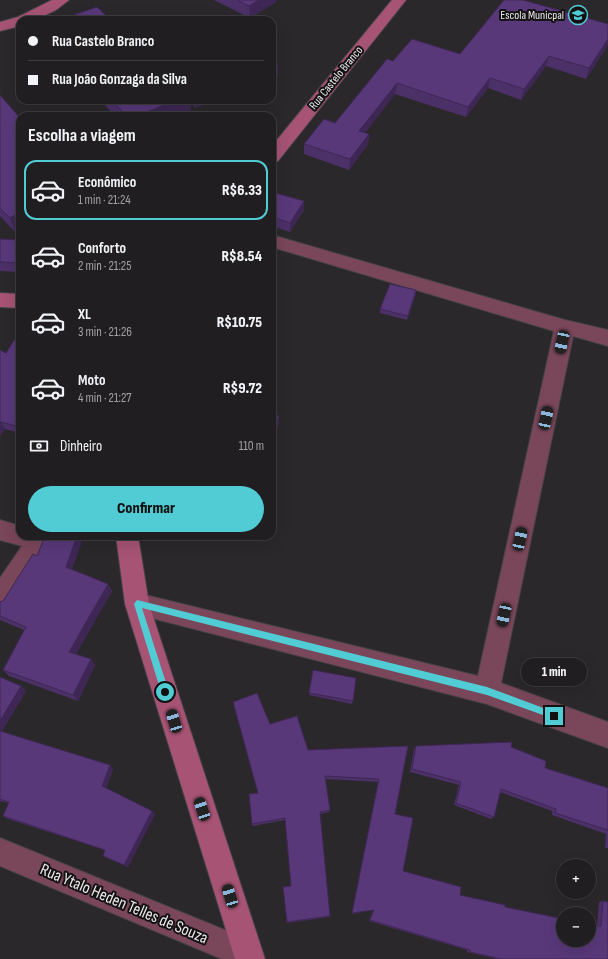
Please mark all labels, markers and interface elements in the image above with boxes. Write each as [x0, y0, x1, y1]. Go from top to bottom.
school or university icon: Escola Municpal [567, 4, 589, 26]
place label: Escola Municpal [500, 8, 564, 23]
text: Rua Castelo Branco [52, 32, 154, 51]
street label: Rua Castelo Branco [306, 43, 366, 113]
text: Rua João Gonzaga da Silva [52, 70, 187, 89]
text: Escolha a viagem [28, 125, 136, 146]
icon: car [30, 172, 66, 208]
text: Econômico [78, 173, 136, 192]
text: R$6.33 [222, 181, 262, 200]
text: 1 min · 21:24 [78, 192, 131, 208]
icon: car [30, 238, 66, 274]
text: Conforto [78, 239, 126, 258]
text: R$8.54 [222, 247, 262, 266]
text: 2 min · 21:25 [78, 258, 131, 274]
icon: car [30, 304, 66, 340]
text: XL [78, 305, 91, 324]
text: R$10.75 [217, 313, 262, 332]
text: 3 min · 21:26 [78, 324, 132, 340]
car [554, 329, 570, 355]
icon: car [30, 370, 66, 406]
text: Moto [78, 371, 105, 390]
text: R$9.72 [223, 379, 262, 398]
text: 4 min · 21:27 [78, 390, 132, 406]
car [538, 405, 554, 431]
icon: cash [28, 435, 50, 457]
text: Dinheiro [60, 437, 102, 456]
text: 110 m [239, 438, 264, 454]
button: Confirmar [28, 486, 264, 532]
car [512, 526, 528, 552]
car [496, 602, 512, 628]
callout: 1 min [521, 658, 587, 686]
text: 1 min [542, 664, 566, 680]
route start [156, 683, 174, 701]
route end [545, 707, 563, 725]
car [165, 708, 183, 734]
car [193, 796, 211, 822]
map controls [556, 859, 596, 947]
button: + [556, 859, 596, 899]
street label: Rua Ytalo Heden Telles de Souza [37, 860, 211, 948]
car [221, 883, 239, 909]
button: − [556, 907, 596, 947]

